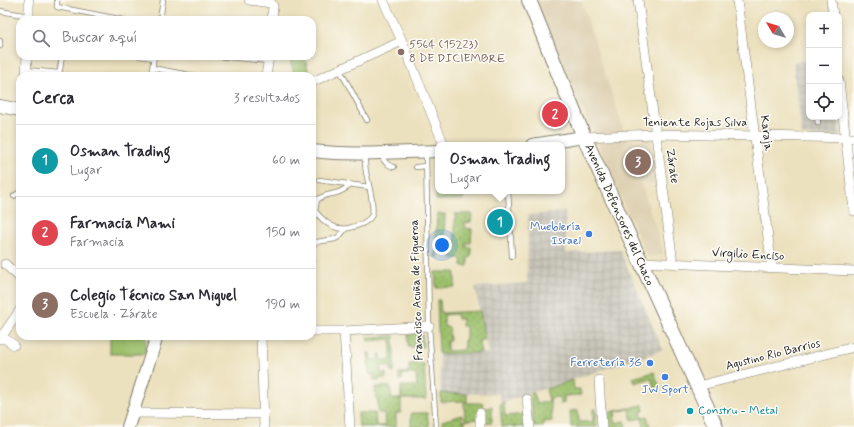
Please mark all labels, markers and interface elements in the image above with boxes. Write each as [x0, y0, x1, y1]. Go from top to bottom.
north arrow [758, 12, 794, 48]
map controls [806, 12, 842, 120]
button: + [806, 12, 842, 48]
search box [16, 16, 316, 60]
icon: search [30, 27, 52, 49]
text: Buscar aquí [62, 28, 137, 48]
place label: 5564 (15223) 8 DE DICIEMBRE [409, 37, 506, 67]
marker: 5564 (15223) 8 DE DICIEMBRE [396, 47, 406, 57]
button: − [806, 48, 842, 84]
button: locate [806, 84, 842, 120]
text: Cerca [32, 87, 75, 109]
text: 3 resultados [234, 90, 300, 107]
pin: 2 [542, 99, 568, 129]
street label: Karaja [756, 114, 776, 152]
street label: Teniente Rojas Silva [643, 115, 747, 131]
text: Osman Trading [70, 142, 171, 162]
popup [435, 142, 565, 194]
street label: Avenida Defensores del Chaco [581, 142, 658, 288]
pin: 3 [625, 147, 651, 177]
street label: Zárate [662, 147, 682, 185]
text: Osman Trading [450, 150, 550, 170]
text: 1 [42, 152, 48, 169]
text: 60 m [272, 152, 300, 169]
text: Lugar [70, 162, 102, 179]
text: Lugar [450, 170, 482, 187]
pin: 1 [487, 207, 513, 237]
text: Farmacia Mami [70, 214, 175, 234]
street label: Francisco Acuña de Figueroa [407, 219, 427, 361]
place label: Mueblería Israel [530, 219, 581, 249]
text: 2 [42, 224, 48, 241]
text: 150 m [266, 224, 300, 241]
marker: Mueblería Israel [584, 229, 594, 239]
text: Farmacia [70, 234, 124, 251]
your location [432, 235, 452, 255]
street label: Virgilio Enciso [711, 245, 785, 265]
text: Colegio Técnico San Miguel [70, 286, 237, 306]
text: 3 [42, 296, 48, 313]
text: 190 m [265, 296, 300, 313]
text: Escuela · Zárate [70, 306, 158, 323]
street label: Agustino Rio Barrios [724, 335, 823, 374]
place label: Ferretería 3G [570, 355, 642, 371]
marker: Ferretería 3G [645, 358, 655, 368]
marker: JW Sport [660, 372, 670, 382]
place label: JW Sport [641, 382, 689, 398]
place label: Constru - Metal [698, 403, 778, 419]
marker: Constru - Metal [685, 406, 695, 416]

